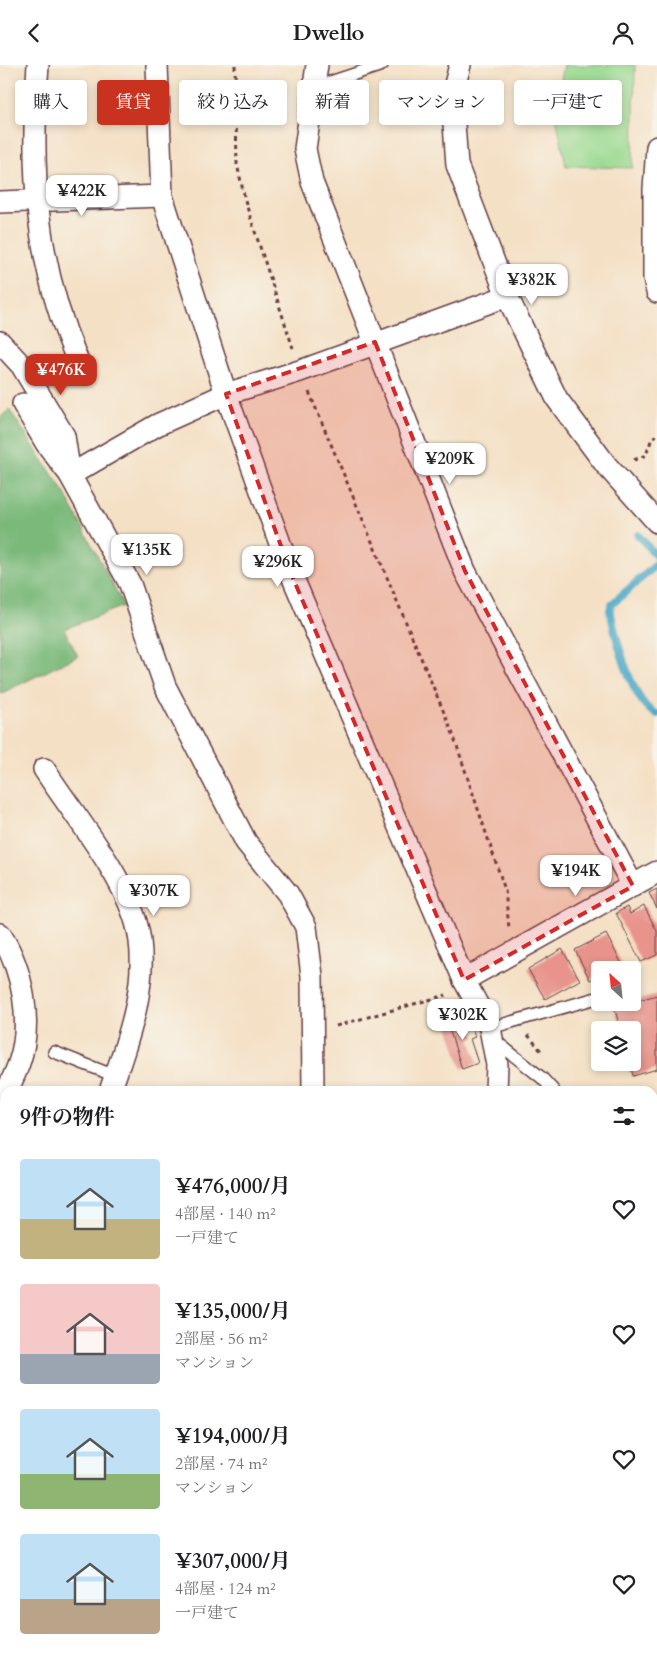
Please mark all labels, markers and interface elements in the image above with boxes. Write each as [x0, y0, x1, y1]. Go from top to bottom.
text: Dwello [293, 18, 364, 48]
icon: back [20, 19, 48, 47]
icon: person [609, 19, 637, 47]
chip: 購入 [15, 80, 87, 125]
chip: 賃貸 [97, 80, 169, 125]
chip: 絞り込み [179, 80, 287, 125]
chip: 新着 [297, 80, 369, 125]
chip: マンション [379, 80, 504, 125]
chip: 一戸建て [514, 80, 622, 125]
pin: ¥422K [47, 175, 117, 217]
text: ¥422K [57, 180, 107, 202]
pin: ¥382K [497, 263, 567, 306]
text: ¥382K [507, 269, 557, 291]
pin: ¥476K [26, 353, 96, 396]
text: ¥476K [36, 359, 86, 381]
pin: ¥209K [415, 443, 485, 485]
text: ¥209K [425, 448, 475, 470]
pin: ¥135K [112, 533, 182, 576]
text: ¥135K [122, 539, 172, 561]
pin: ¥296K [243, 545, 313, 588]
text: ¥296K [253, 551, 303, 573]
pin: ¥194K [541, 855, 611, 897]
text: ¥194K [551, 860, 601, 882]
pin: ¥307K [119, 875, 189, 917]
text: ¥307K [129, 880, 179, 902]
north arrow [591, 961, 641, 1011]
map controls [591, 961, 641, 1071]
pin: ¥302K [428, 999, 498, 1041]
text: ¥302K [438, 1004, 488, 1026]
button: layers [591, 1021, 641, 1071]
icon: filters [610, 1102, 638, 1130]
text: 9件の物件 [20, 1103, 115, 1132]
text: ¥476,000/月 [175, 1172, 291, 1201]
icon: home [60, 1179, 120, 1239]
icon: heart [610, 1195, 638, 1223]
text: 4部屋 · 140 m² [175, 1203, 276, 1225]
text: 一戸建て [175, 1227, 239, 1249]
text: ¥135,000/月 [175, 1297, 291, 1326]
icon: home [60, 1304, 120, 1364]
icon: heart [610, 1320, 638, 1348]
text: 2部屋 · 56 m² [175, 1328, 267, 1350]
text: マンション [175, 1352, 254, 1374]
text: ¥194,000/月 [175, 1422, 291, 1451]
icon: home [60, 1429, 120, 1489]
icon: heart [610, 1445, 638, 1473]
text: 2部屋 · 74 m² [175, 1453, 267, 1475]
text: マンション [175, 1477, 254, 1499]
text: ¥307,000/月 [175, 1547, 291, 1576]
icon: home [60, 1554, 120, 1614]
icon: heart [610, 1570, 638, 1598]
text: 4部屋 · 124 m² [175, 1578, 276, 1600]
text: 一戸建て [175, 1602, 239, 1624]

